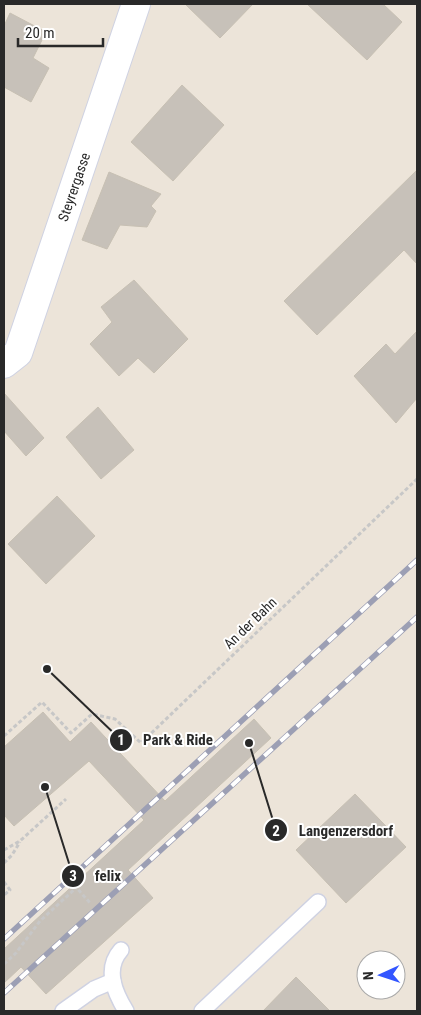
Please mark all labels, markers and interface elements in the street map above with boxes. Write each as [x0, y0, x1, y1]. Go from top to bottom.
scale bar [18, 15, 102, 47]
text: 20 m [25, 24, 55, 42]
street label: Steyrergasse [55, 150, 93, 223]
street label: An der Bahn [220, 594, 280, 652]
callout: Park & Ride [108, 725, 223, 755]
text: 1 [117, 731, 125, 749]
text: Park & Ride [143, 731, 213, 749]
callout: Langenzersdorf [263, 815, 403, 845]
text: 2 [272, 822, 280, 840]
text: Langenzersdorf [299, 822, 393, 840]
callout: felix [60, 861, 131, 891]
text: 3 [69, 867, 77, 885]
text: felix [95, 867, 121, 885]
north arrow [356, 950, 406, 1000]
text: N [360, 971, 376, 980]

